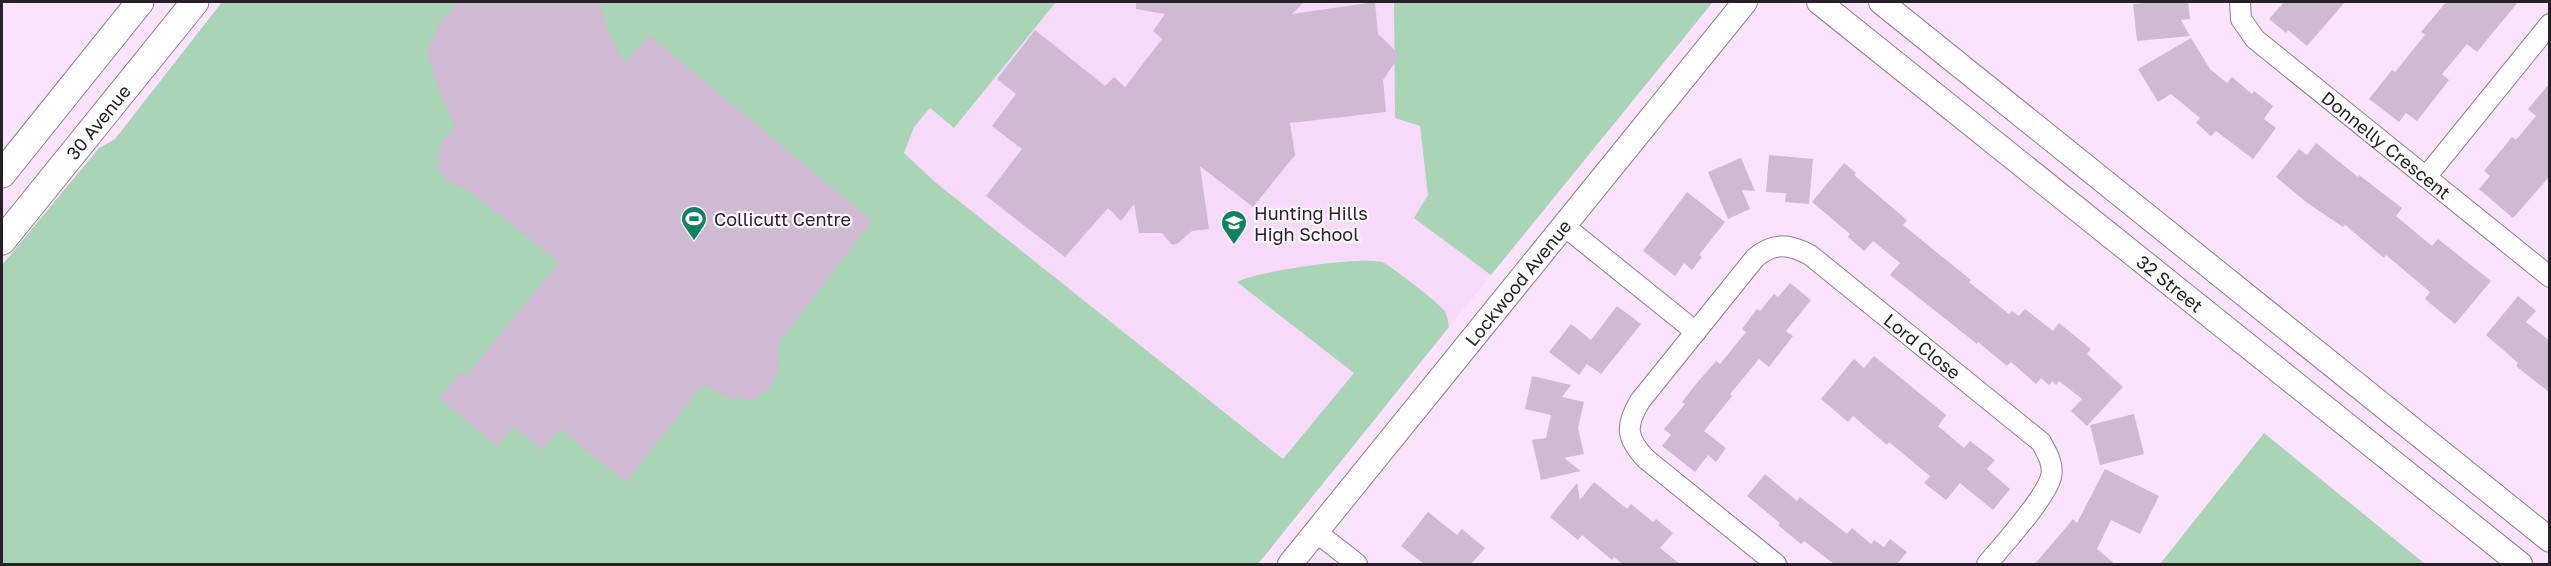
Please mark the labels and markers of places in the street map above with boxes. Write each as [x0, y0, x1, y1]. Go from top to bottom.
place label: Hunting Hills High School [1254, 202, 1368, 245]
sports icon: Collicutt Centre [679, 204, 709, 242]
place label: Collicutt Centre [714, 208, 851, 230]
school or university icon: Hunting Hills High School [1219, 208, 1249, 246]

